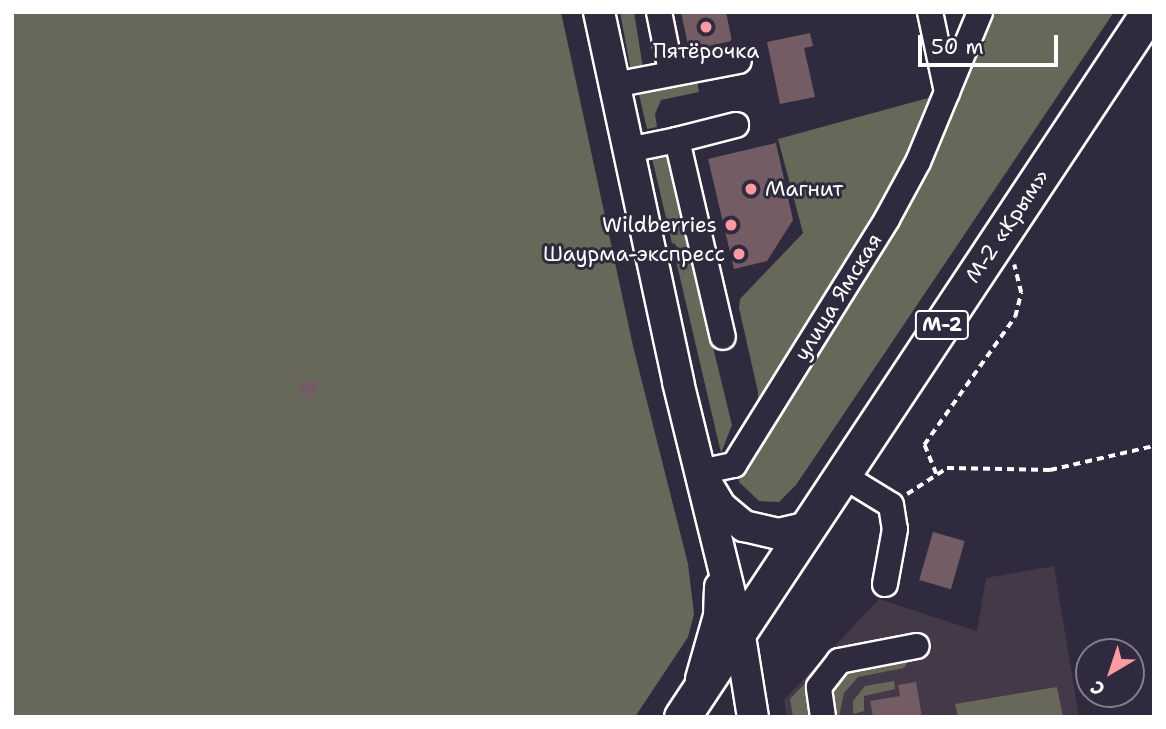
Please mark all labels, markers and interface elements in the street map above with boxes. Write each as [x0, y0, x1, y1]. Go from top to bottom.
marker: Пятёрочка [698, 19, 714, 35]
scale bar [921, 21, 1061, 65]
text: 50 m [931, 33, 984, 61]
place label: Пятёрочка [653, 38, 759, 64]
street label: М-2 «Крым» [960, 165, 1054, 287]
place label: Магнит [765, 176, 843, 202]
marker: Магнит [743, 181, 759, 197]
place label: Wildberries [602, 212, 717, 238]
marker: Wildberries [723, 217, 739, 233]
street label: улица Ямская [789, 229, 887, 365]
place label: Шаурма-экспресс [543, 241, 725, 267]
marker: Шаурма-экспресс [731, 246, 747, 262]
road number: М-2 [914, 310, 970, 340]
north arrow [1075, 638, 1145, 708]
text: С [1085, 675, 1110, 702]

